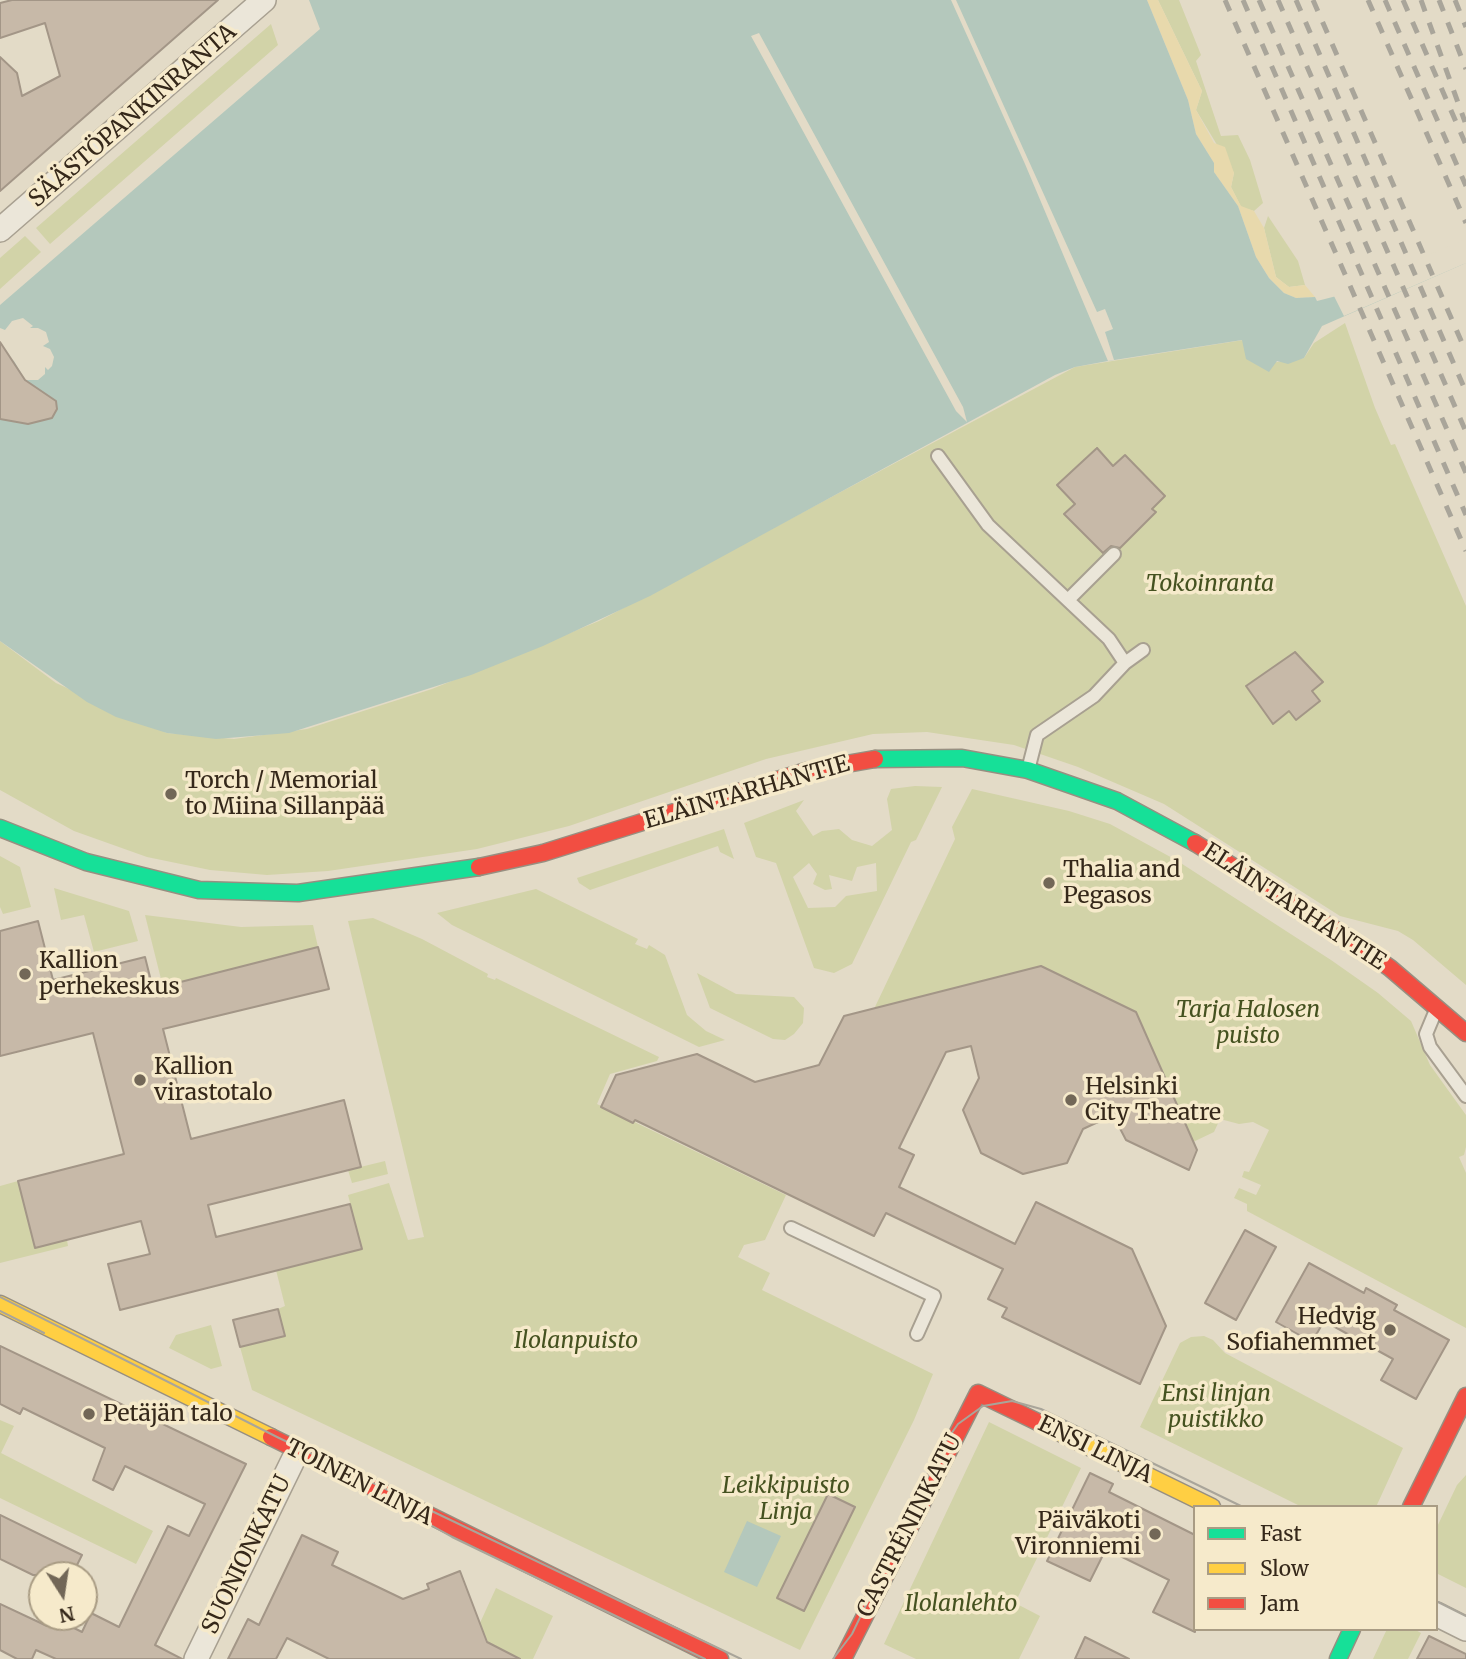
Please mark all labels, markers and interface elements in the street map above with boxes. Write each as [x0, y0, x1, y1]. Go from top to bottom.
street label: SÄÄSTÖPANKINRANTA [24, 19, 242, 213]
park label: Tokoinranta [1146, 570, 1274, 598]
street label: ELÄINTARHANTIE [641, 751, 853, 835]
place label: Torch / Memorial to Miina Sillanpää [185, 767, 384, 821]
marker: Torch / Memorial to Miina Sillanpää [163, 786, 179, 802]
street label: ELÄINTARHANTIE [1198, 838, 1390, 976]
place label: Thalia and Pegasos [1063, 856, 1180, 910]
marker: Thalia and Pegasos [1041, 875, 1057, 891]
place label: Kallion perhekeskus [39, 947, 180, 1001]
marker: Kallion perhekeskus [17, 966, 33, 982]
park label: Tarja Halosen puisto [1176, 996, 1320, 1050]
place label: Kallion virastotalo [154, 1053, 272, 1107]
marker: Kallion virastotalo [132, 1072, 148, 1088]
place label: Helsinki City Theatre [1085, 1073, 1221, 1127]
marker: Helsinki City Theatre [1063, 1092, 1079, 1108]
place label: Hedvig Sofiahemmet [1226, 1303, 1376, 1357]
marker: Hedvig Sofiahemmet [1382, 1322, 1398, 1338]
park label: Ilolanpuisto [514, 1327, 638, 1355]
park label: Ensi linjan puistikko [1161, 1380, 1271, 1434]
place label: Petäjän talo [103, 1400, 233, 1428]
marker: Petäjän talo [81, 1406, 97, 1422]
street label: ENSI LINJA [1033, 1410, 1157, 1490]
street label: CASTRÉNINKATU [852, 1430, 968, 1622]
street label: TOINEN LINJA [281, 1434, 437, 1532]
street label: SUONIONKATU [197, 1471, 297, 1639]
park label: Leikkipuisto Linja [722, 1472, 850, 1526]
legend [1193, 1505, 1438, 1631]
place label: Päiväkoti Vironniemi [1015, 1507, 1141, 1561]
text: Fast [1260, 1520, 1302, 1547]
marker: Päiväkoti Vironniemi [1147, 1526, 1163, 1542]
text: Slow [1260, 1555, 1309, 1582]
north arrow [28, 1561, 98, 1631]
park label: Ilolanlehto [905, 1590, 1017, 1618]
text: Jam [1260, 1590, 1299, 1617]
text: N [57, 1601, 77, 1628]

